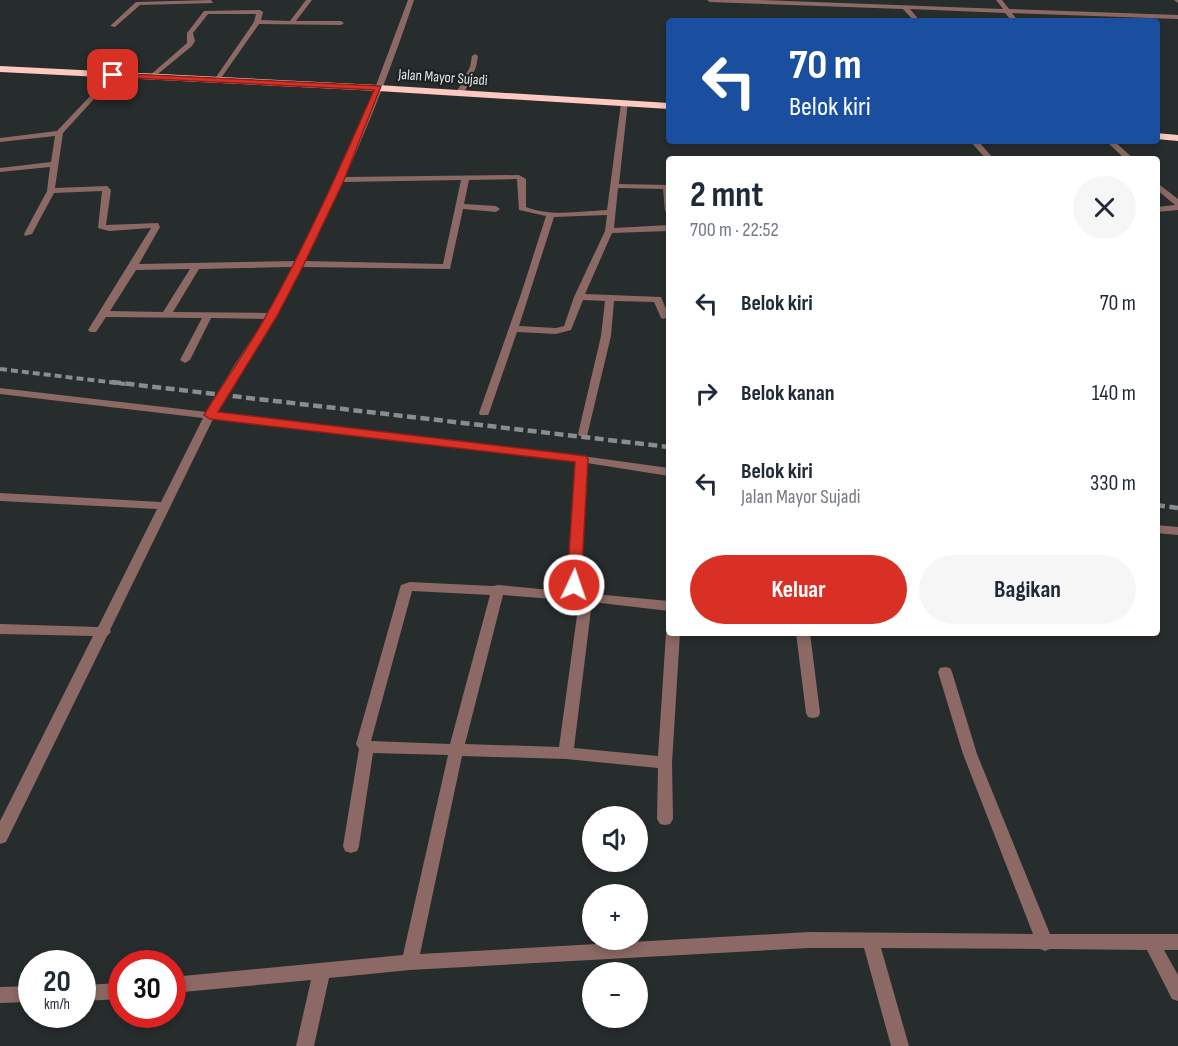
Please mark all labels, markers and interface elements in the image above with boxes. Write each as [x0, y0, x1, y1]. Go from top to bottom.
text: 70 m [789, 40, 862, 91]
icon: left [690, 42, 768, 120]
pin [87, 49, 138, 100]
icon: arrive [96, 58, 129, 91]
street label: Jalan Mayor Sujadi [397, 65, 489, 90]
text: Belok kiri [789, 91, 871, 123]
text: 2 mnt [690, 174, 763, 217]
button: close [1073, 176, 1136, 239]
text: 700 m · 22:52 [690, 218, 779, 242]
icon: left [690, 287, 723, 320]
text: Belok kiri [741, 290, 813, 317]
text: 70 m [1100, 290, 1136, 317]
icon: right [690, 377, 723, 410]
text: Belok kanan [741, 380, 834, 407]
text: 140 m [1092, 380, 1136, 407]
text: Belok kiri [741, 458, 813, 485]
icon: left [690, 467, 723, 500]
text: 330 m [1090, 470, 1136, 497]
text: Jalan Mayor Sujadi [741, 485, 860, 509]
position arrow [542, 553, 606, 617]
button: Keluar [690, 555, 907, 624]
button: Bagikan [919, 555, 1136, 624]
map controls [582, 806, 648, 1028]
button: sound [582, 806, 648, 872]
button: + [582, 884, 648, 950]
speed limit sign: 30 [108, 950, 186, 1028]
button: − [582, 962, 648, 1028]
text: 20 [43, 964, 71, 1000]
text: km/h [44, 995, 70, 1014]

